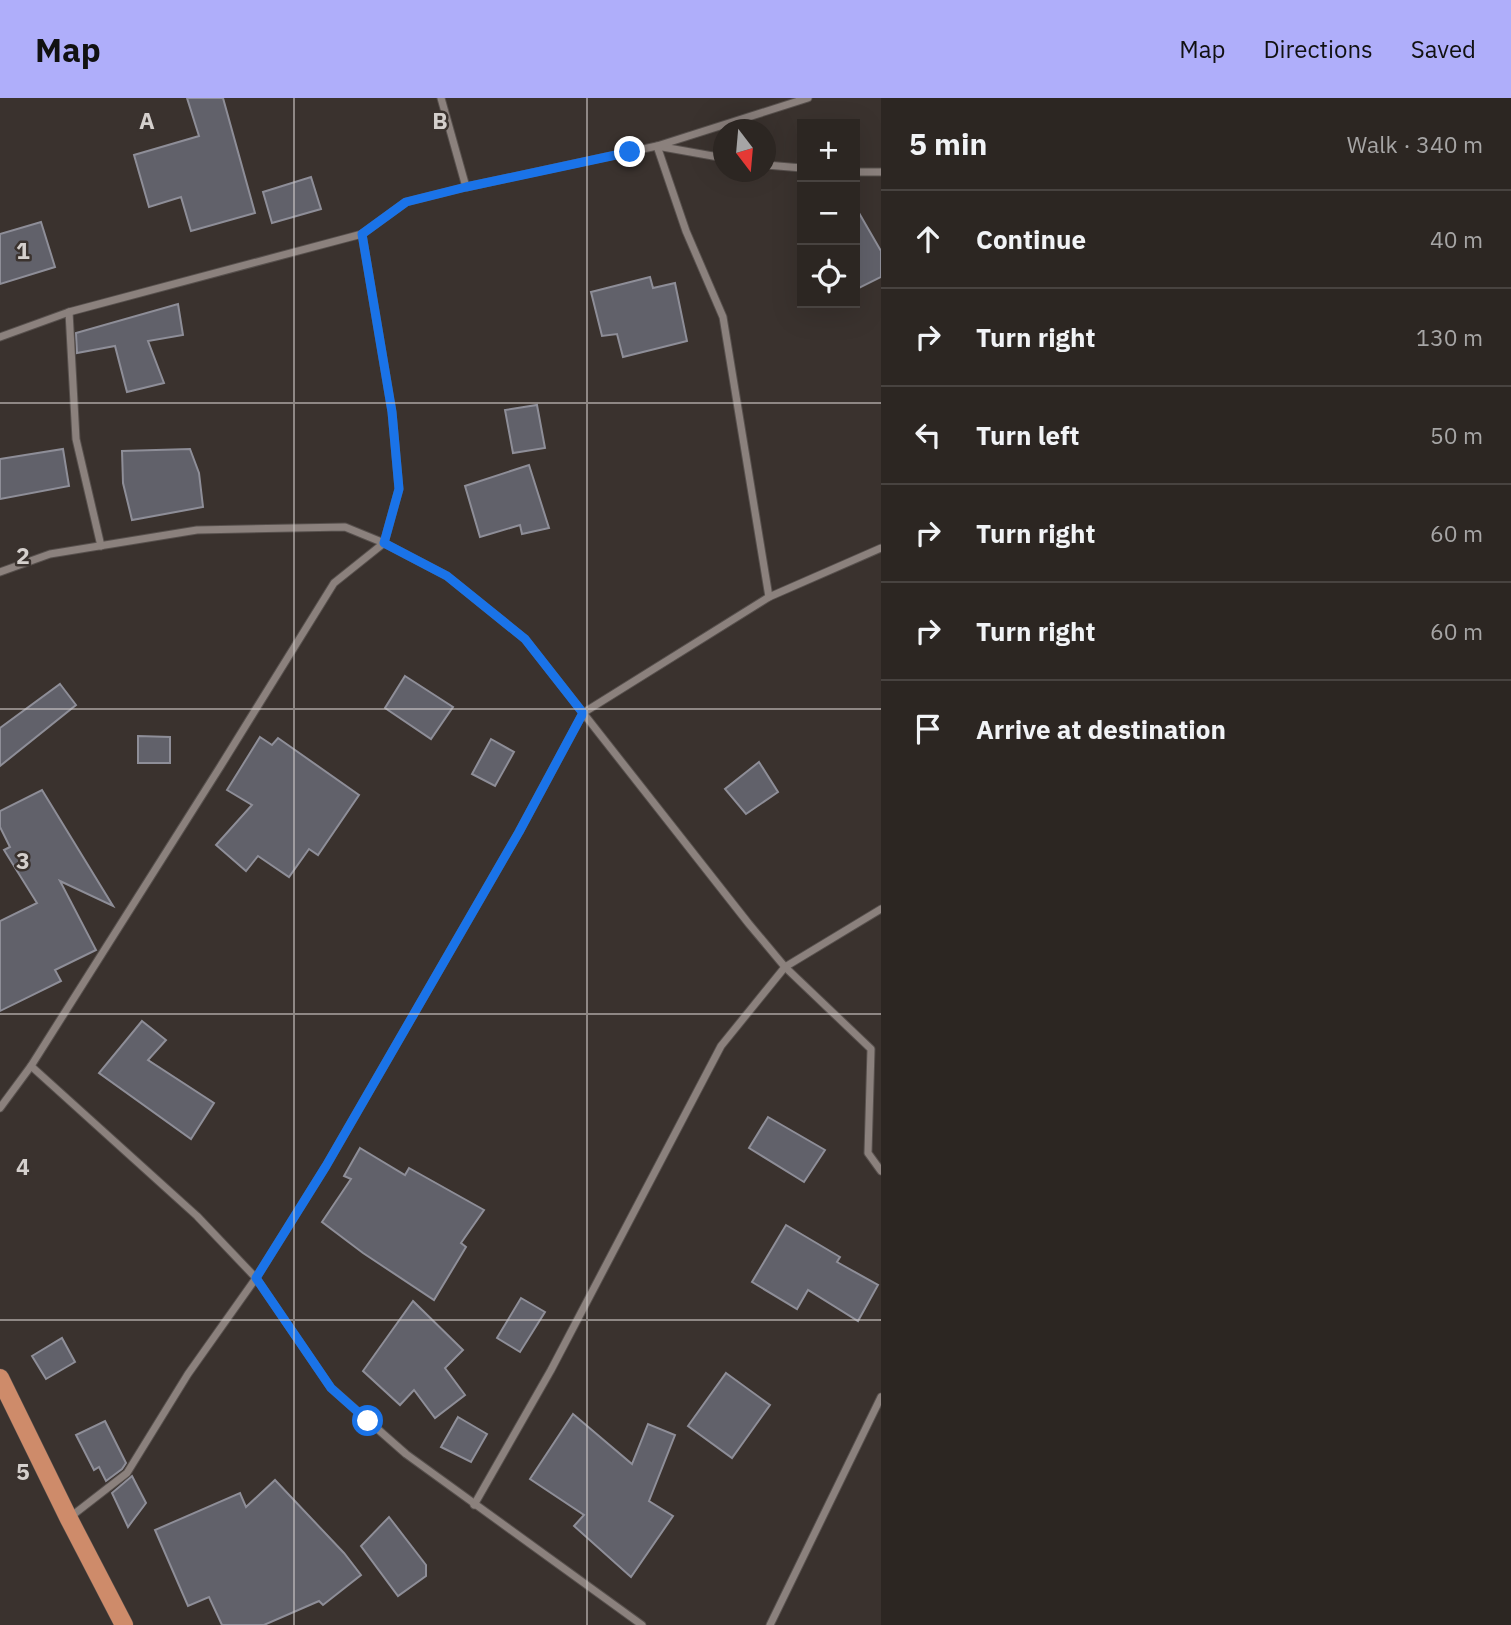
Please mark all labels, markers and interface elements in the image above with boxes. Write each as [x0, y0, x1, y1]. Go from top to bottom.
text: Map [35, 28, 101, 71]
text: Map [1179, 33, 1225, 65]
text: Directions [1263, 33, 1373, 65]
text: Saved [1411, 33, 1476, 65]
text: A [139, 105, 155, 135]
text: B [432, 105, 448, 135]
north arrow [713, 119, 776, 182]
map controls [797, 119, 860, 308]
button: + [797, 119, 860, 182]
text: 5 min [909, 124, 987, 163]
text: Walk · 340 m [1347, 129, 1483, 159]
route end [614, 136, 645, 167]
button: − [797, 182, 860, 245]
icon: ahead [909, 220, 947, 258]
text: Continue [976, 222, 1086, 256]
text: 40 m [1430, 224, 1483, 254]
text: 1 [16, 235, 30, 265]
button: locate [797, 245, 860, 308]
icon: right [909, 318, 947, 356]
text: Turn right [976, 320, 1095, 354]
text: 130 m [1416, 322, 1483, 352]
icon: left [909, 416, 947, 454]
text: Turn left [976, 418, 1079, 452]
text: 50 m [1430, 420, 1483, 450]
icon: right [909, 514, 947, 552]
text: Turn right [976, 516, 1095, 550]
text: 60 m [1430, 518, 1483, 548]
text: 2 [16, 540, 30, 570]
icon: right [909, 612, 947, 650]
text: Turn right [976, 614, 1095, 648]
text: 60 m [1430, 616, 1483, 646]
icon: arrive [909, 710, 947, 748]
text: Arrive at destination [976, 712, 1226, 746]
text: 3 [16, 845, 30, 875]
text: 4 [16, 1151, 30, 1181]
route start [352, 1405, 383, 1436]
text: 5 [16, 1456, 30, 1486]

